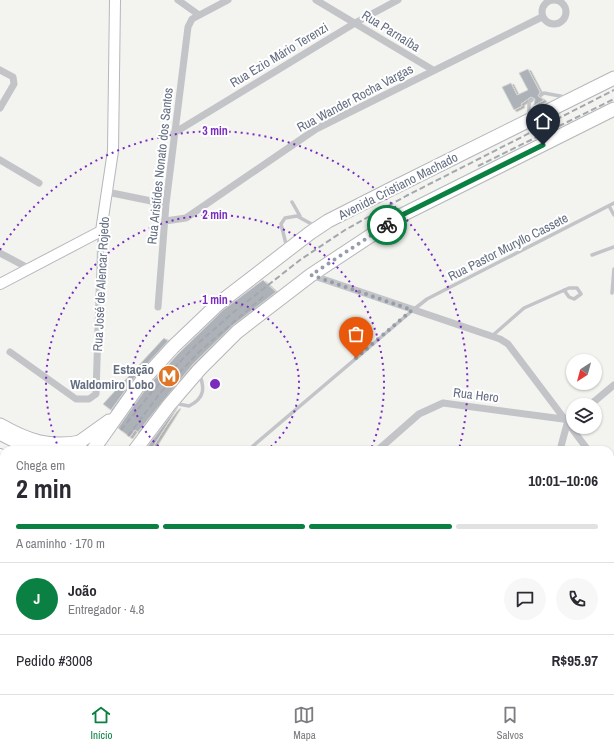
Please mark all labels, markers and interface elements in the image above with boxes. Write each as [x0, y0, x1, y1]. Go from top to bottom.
street label: Rua Parnaíba [359, 6, 423, 56]
street label: Rua Ezio Mário Terenzi [227, 19, 331, 91]
street label: Rua Wander Rocha Vargas [294, 60, 416, 136]
street label: Rua Aristídes Nonato dos Santos [143, 87, 177, 245]
pin [526, 104, 560, 145]
icon: home [532, 110, 554, 132]
text: 3 min [202, 123, 228, 139]
street label: Avenida Cristiano Machado [334, 148, 461, 224]
courier [367, 205, 407, 245]
text: 2 min [202, 207, 228, 223]
street label: Rua Pastor Muryllo Cassete [445, 209, 571, 285]
icon: bike [376, 214, 398, 236]
street label: Rua José de Alencar Rojedo [89, 216, 113, 352]
text: 1 min [202, 292, 228, 308]
pin [339, 317, 373, 358]
icon: bag [345, 323, 367, 345]
north arrow [566, 354, 602, 390]
map controls [566, 354, 602, 434]
place label: Estação Waldomiro Lobo [70, 361, 154, 393]
metro station icon: Estação Waldomiro Lobo [156, 363, 182, 389]
centre of rings [208, 377, 222, 391]
street label: Rua Hero [452, 384, 500, 406]
button: layers [566, 398, 602, 434]
text: Chega em [16, 457, 65, 474]
text: 10:01–10:06 [528, 470, 598, 491]
text: 2 min [16, 471, 72, 506]
text: A caminho · 170 m [16, 535, 105, 552]
button: chat [504, 578, 546, 620]
button: phone [556, 578, 598, 620]
text: João [68, 580, 97, 601]
text: J [34, 588, 40, 609]
text: Entregador · 4.8 [68, 601, 144, 618]
text: Pedido #3008 [16, 650, 93, 671]
text: R$95.97 [551, 650, 598, 671]
tab: Início [90, 704, 112, 742]
tab: Mapa [293, 704, 316, 742]
tab: Salvos [497, 704, 524, 742]

